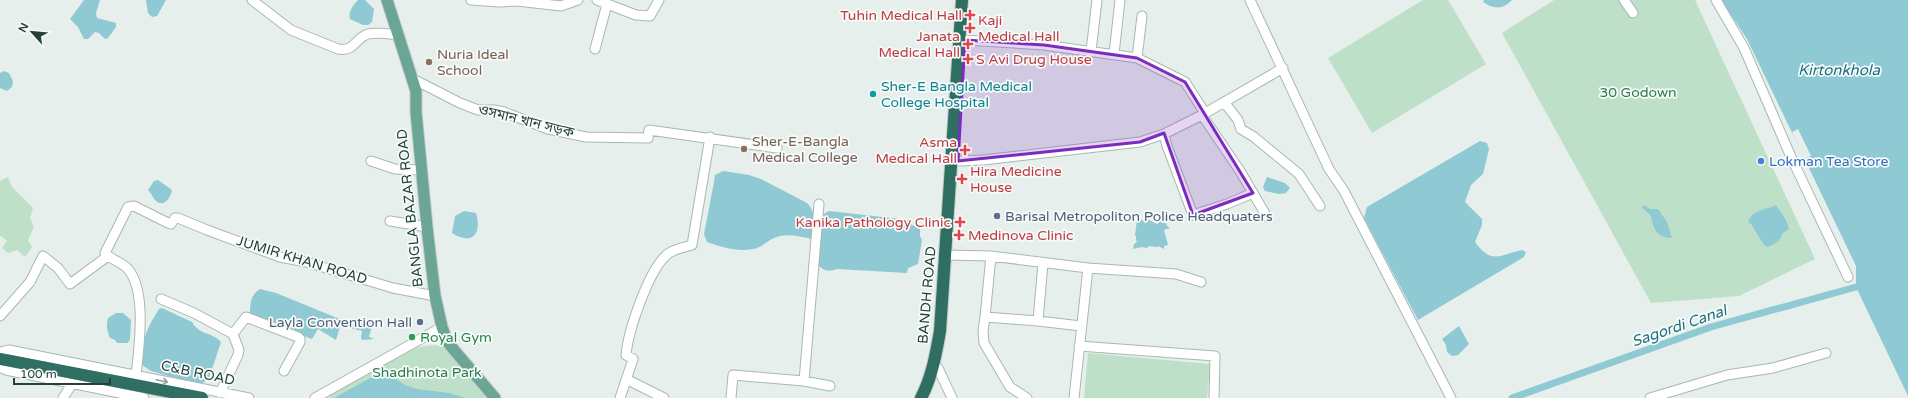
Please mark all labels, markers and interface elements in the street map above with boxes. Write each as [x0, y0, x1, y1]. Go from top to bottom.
place label: Tuhin Medical Hall [840, 7, 962, 24]
marker: Tuhin Medical Hall [965, 10, 975, 20]
north arrow [12, 12, 52, 52]
place label: Kaji Medical Hall [978, 12, 1059, 45]
text: N [16, 21, 31, 35]
marker: Kaji Medical Hall [965, 23, 975, 33]
place label: Janata Medical Hall [879, 28, 960, 61]
marker: Janata Medical Hall [963, 39, 973, 49]
place label: Nuria Ideal School [437, 46, 509, 79]
place label: S Avi Drug House [976, 51, 1092, 68]
marker: S Avi Drug House [963, 54, 973, 64]
marker: Nuria Ideal School [424, 57, 434, 67]
water label: Kirtonkhola [1798, 61, 1881, 79]
place label: Sher-E Bangla Medical College Hospital [881, 78, 1032, 111]
park label: 30 Godown [1599, 84, 1677, 101]
marker: Sher-E Bangla Medical College Hospital [868, 89, 878, 99]
street label: ওসমান খান সড়ক [476, 101, 576, 141]
street label: BANGLA BAZAR ROAD [393, 128, 427, 288]
place label: Sher-E-Bangla Medical College [752, 133, 858, 166]
place label: Asma Medical Hall [876, 134, 957, 167]
marker: Sher-E-Bangla Medical College [739, 144, 749, 154]
marker: Asma Medical Hall [960, 145, 970, 155]
place label: Lokman Tea Store [1769, 153, 1888, 170]
marker: Lokman Tea Store [1756, 156, 1766, 166]
place label: Hira Medicine House [970, 163, 1062, 196]
marker: Hira Medicine House [957, 174, 967, 184]
place label: Barisal Metropoliton Police Headquaters [1005, 208, 1273, 225]
marker: Barisal Metropoliton Police Headquaters [992, 211, 1002, 221]
place label: Kanika Pathology Clinic [795, 214, 951, 231]
marker: Kanika Pathology Clinic [954, 216, 966, 228]
place label: Medinova Clinic [968, 227, 1074, 244]
marker: Medinova Clinic [953, 229, 965, 241]
street label: JUMIR KHAN ROAD [235, 232, 369, 288]
street label: BANDH ROAD [914, 245, 940, 345]
water label: Sagordi Canal [1629, 301, 1731, 351]
place label: Layla Convention Hall [269, 314, 412, 331]
marker: Layla Convention Hall [415, 317, 425, 327]
place label: Royal Gym [420, 329, 492, 346]
marker: Royal Gym [407, 332, 417, 342]
street label: C&B ROAD [159, 357, 237, 389]
scale bar [14, 360, 110, 386]
park label: Shadhinota Park [372, 364, 482, 381]
text: 100 m [20, 367, 57, 381]
one-way arrow [155, 377, 168, 385]

